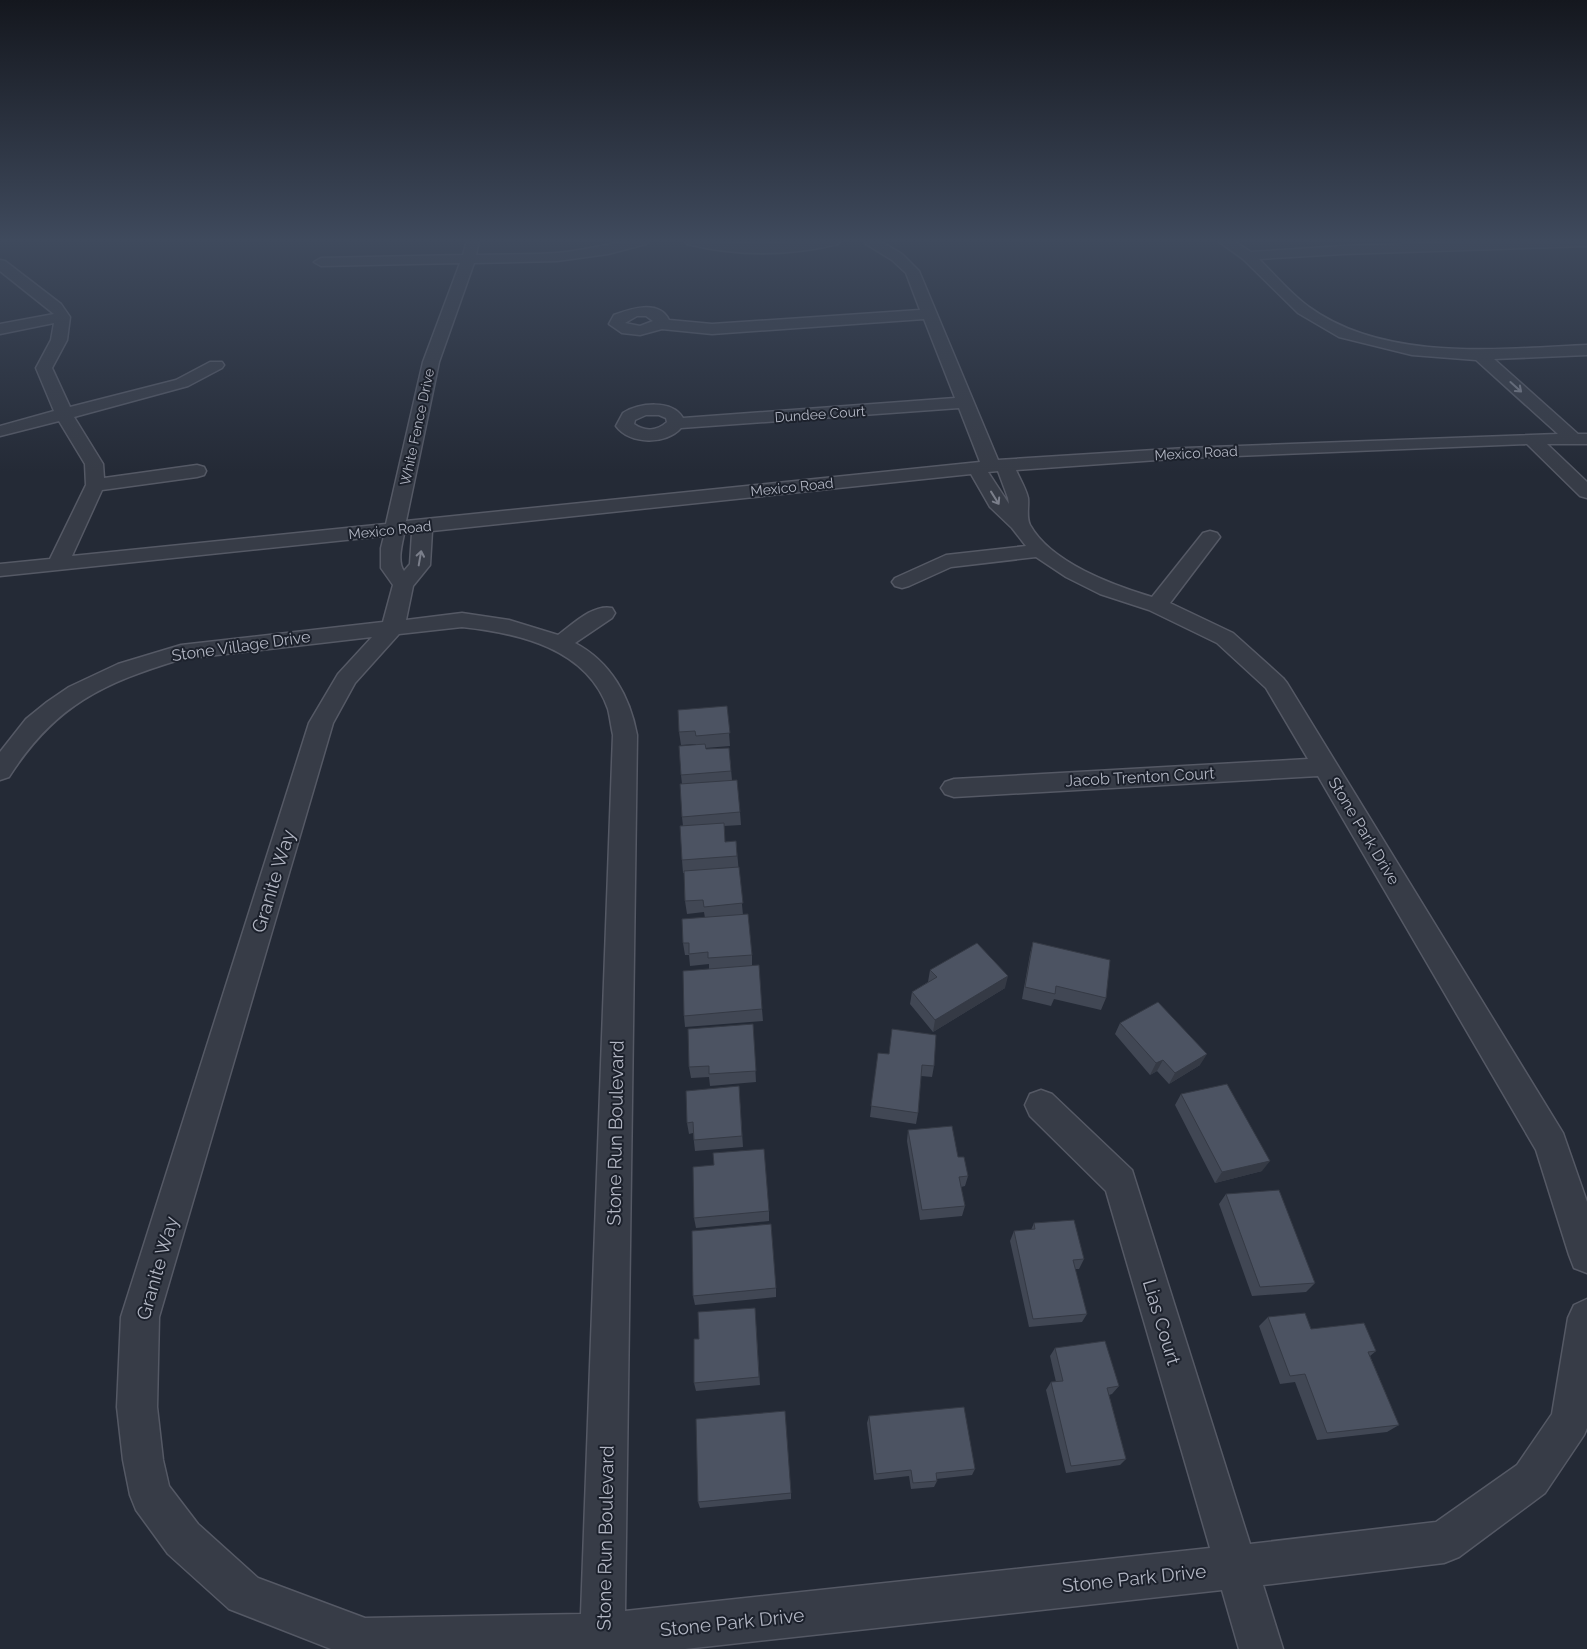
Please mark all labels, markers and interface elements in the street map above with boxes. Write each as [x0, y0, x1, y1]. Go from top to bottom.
street label: White Fence Drive [397, 367, 437, 487]
one-way arrow [1510, 381, 1523, 393]
street label: Dundee Court [774, 403, 866, 425]
street label: Mexico Road [1154, 443, 1238, 463]
street label: Mexico Road [750, 475, 834, 499]
one-way arrow [990, 491, 1000, 505]
street label: Mexico Road [348, 518, 432, 542]
one-way arrow [416, 551, 425, 567]
street label: Stone Village Drive [170, 627, 312, 665]
street label: Jacob Trenton Court [1065, 764, 1216, 790]
street label: Stone Park Drive [1324, 774, 1404, 888]
street label: Granite Way [247, 827, 299, 935]
street label: Stone Run Boulevard [602, 1040, 628, 1226]
street label: Granite Way [132, 1214, 182, 1322]
street label: Lias Court [1139, 1277, 1186, 1368]
street label: Stone Run Boulevard [592, 1445, 618, 1631]
street label: Stone Park Drive [1061, 1559, 1207, 1597]
street label: Stone Park Drive [659, 1603, 805, 1641]

